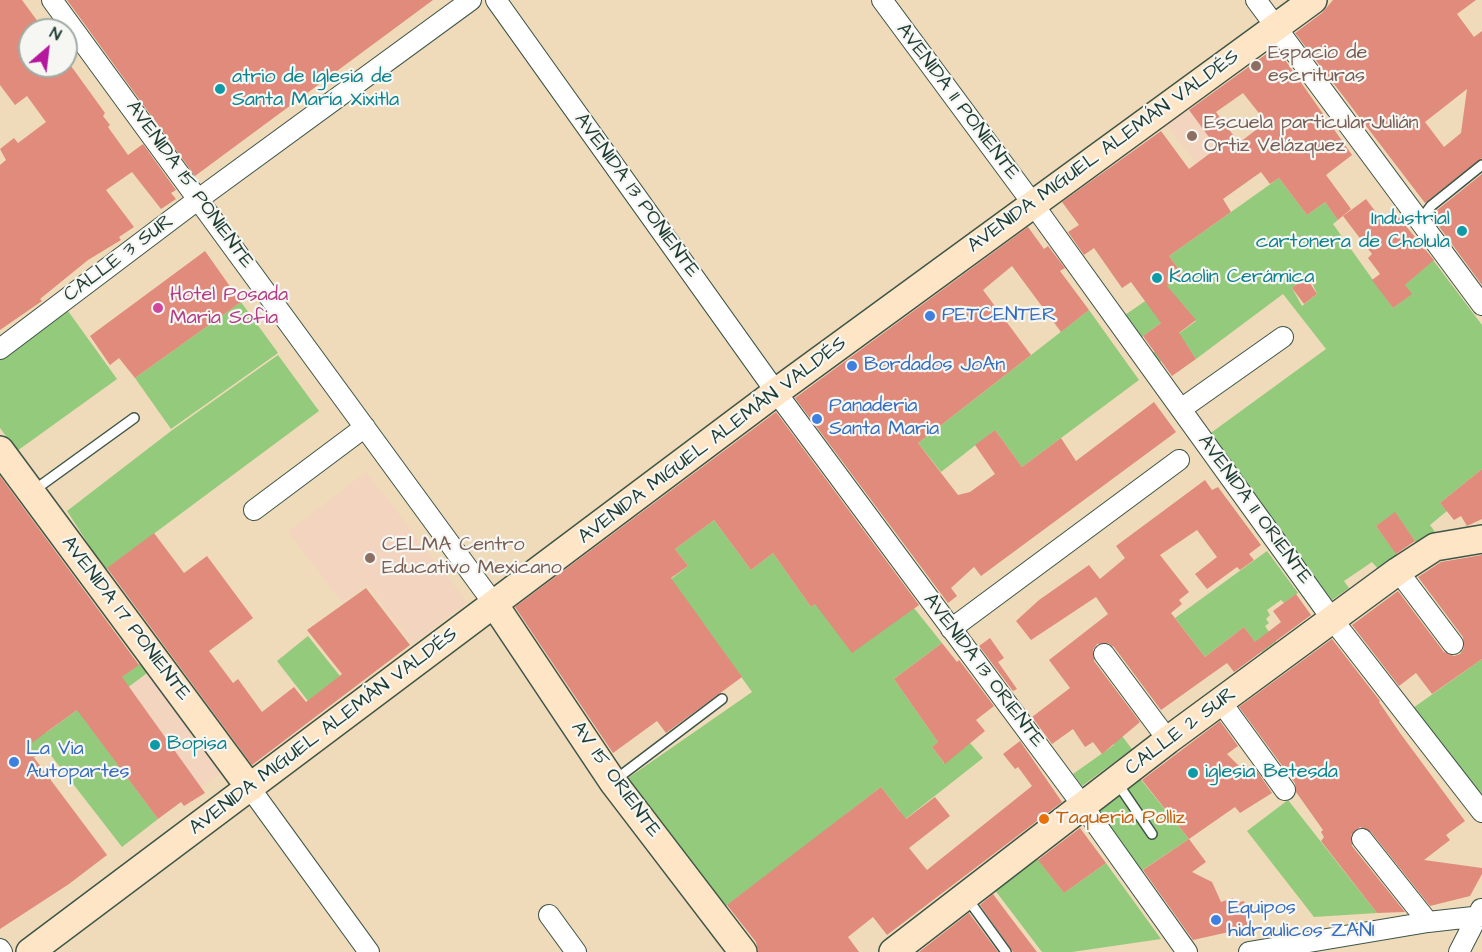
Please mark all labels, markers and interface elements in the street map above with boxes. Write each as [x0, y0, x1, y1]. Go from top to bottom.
north arrow [18, 18, 78, 78]
street label: AVENIDA 11 PONIENTE [890, 19, 1024, 185]
text: N [46, 22, 65, 46]
place label: Espacio de escrituras [1268, 42, 1367, 89]
street label: AVENIDA MIGUEL ALEMÁN VALDÉS [963, 45, 1245, 259]
marker: Espacio de escrituras [1249, 59, 1263, 73]
place label: atrio de Iglesia de Santa María Xixitla [232, 66, 399, 113]
marker: atrio de Iglesia de Santa María Xixitla [213, 82, 227, 96]
street label: AVENIDA 15 PONIENTE [120, 96, 258, 274]
street label: AVENIDA 13 PONIENTE [568, 109, 704, 283]
place label: Escuela particularJulián Ortiz Velázquez [1204, 112, 1419, 159]
marker: Escuela particularJulián Ortiz Velázquez [1185, 129, 1199, 143]
place label: Industrial cartonera de Cholula [1256, 208, 1450, 255]
street label: CALLE 3 SUR [59, 210, 179, 308]
marker: Industrial cartonera de Cholula [1455, 224, 1469, 238]
place label: Kaolin Cerámica [1169, 266, 1314, 290]
marker: Kaolin Cerámica [1150, 271, 1164, 285]
place label: Hotel Posada Maria Sofia [170, 284, 288, 331]
marker: Hotel Posada Maria Sofia [151, 301, 165, 315]
place label: PETCENTER [942, 304, 1056, 328]
marker: PETCENTER [923, 309, 937, 323]
street label: AVENIDA MIGUEL ALEMÁN VALDÉS [574, 332, 852, 550]
place label: Bordados JoAn [864, 354, 1005, 378]
marker: Bordados JoAn [845, 359, 859, 373]
place label: Panaderia Santa Maria [829, 395, 939, 442]
marker: Panaderia Santa Maria [810, 412, 824, 426]
street label: AVENIDA 11 ORIENTE [1192, 431, 1316, 589]
street label: AVENIDA 17 PONIENTE [55, 532, 195, 706]
place label: CELMA Centro Educativo Mexicano [382, 534, 562, 581]
marker: CELMA Centro Educativo Mexicano [363, 551, 377, 565]
street label: AVENIDA 13 ORIENTE [917, 589, 1049, 753]
street label: AVENIDA MIGUEL ALEMÁN VALDÉS [185, 623, 463, 841]
street label: CALLE 2 SUR [1121, 683, 1241, 781]
street label: AV 15 ORIENTE [565, 717, 665, 843]
place label: Bopisa [167, 733, 227, 757]
place label: La Via Autopartes [26, 738, 130, 785]
marker: Bopisa [148, 738, 162, 752]
marker: La Via Autopartes [7, 755, 21, 769]
place label: iglesia Betesda [1205, 761, 1338, 785]
marker: iglesia Betesda [1186, 766, 1200, 780]
place label: Taqueria Polliz [1056, 807, 1185, 831]
marker: Taqueria Polliz [1037, 812, 1051, 826]
place label: Equipos hidraulicos ZANI [1228, 897, 1375, 944]
marker: Equipos hidraulicos ZANI [1209, 913, 1223, 927]

